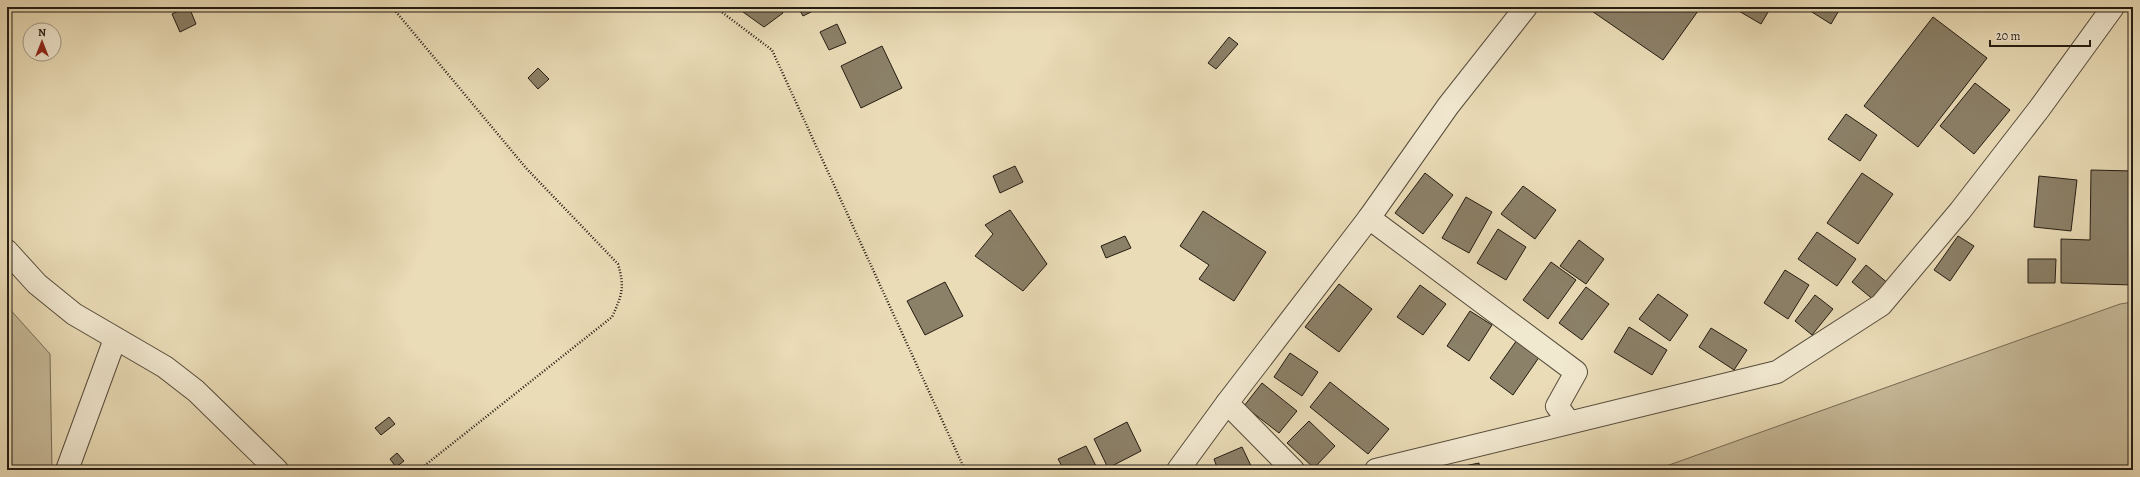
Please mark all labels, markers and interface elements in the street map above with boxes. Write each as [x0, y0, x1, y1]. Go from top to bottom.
north arrow [22, 22, 62, 62]
scale bar [1990, 22, 2090, 48]
text: N [38, 25, 46, 40]
text: 20 m [1996, 28, 2020, 44]

